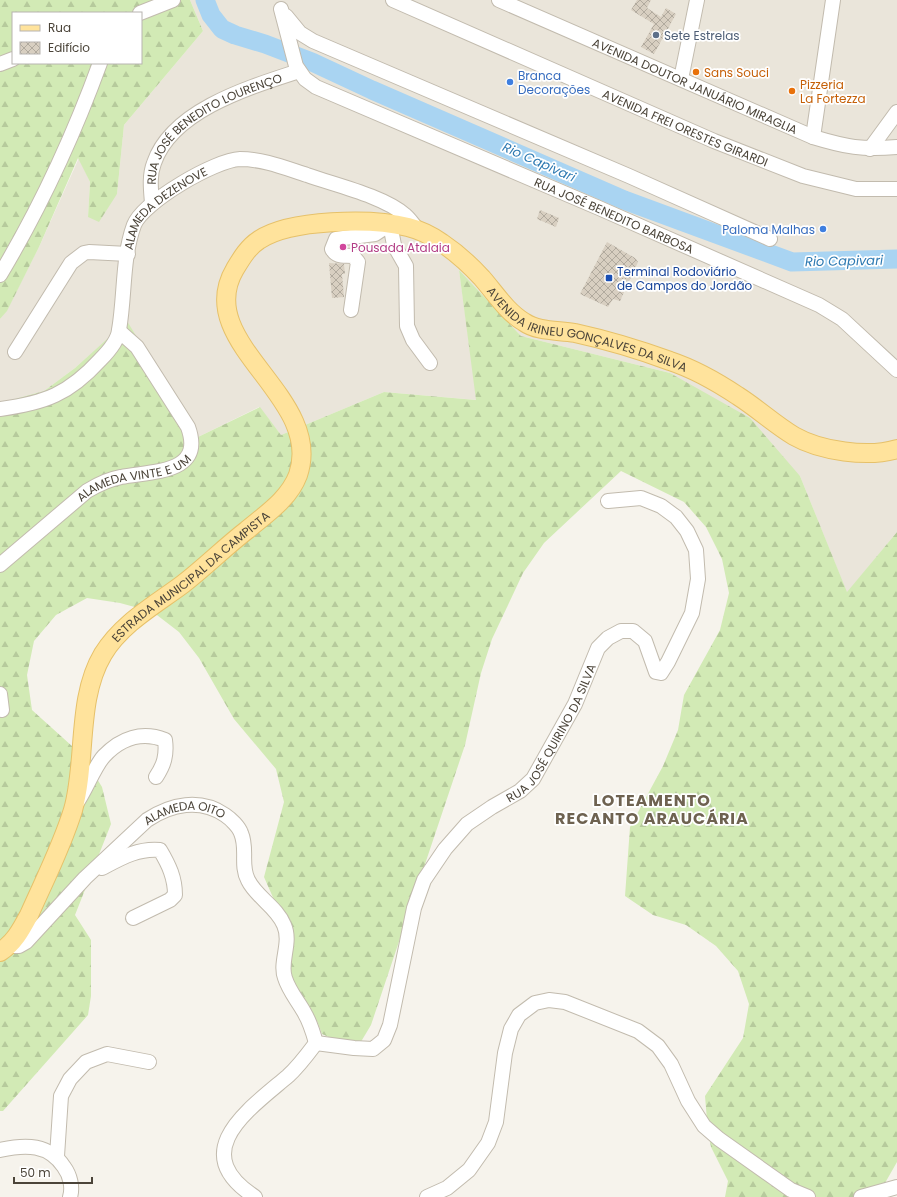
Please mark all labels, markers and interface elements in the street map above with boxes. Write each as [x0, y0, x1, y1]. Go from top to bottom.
legend [12, 12, 142, 64]
text: Rua [48, 19, 71, 36]
place label: Sete Estrelas [664, 27, 740, 44]
marker: Sete Estrelas [651, 30, 661, 40]
street label: AVENIDA DOUTOR JANUÁRIO MIRAGLIA [590, 33, 800, 138]
text: Edifício [48, 39, 90, 56]
place label: Sans Souci [704, 64, 769, 81]
place label: Branca Decorações [518, 67, 590, 98]
marker: Sans Souci [691, 67, 701, 77]
street label: RUA JOSÉ BENEDITO LOURENÇO [142, 69, 284, 185]
place label: Pizzeria La Fortezza [800, 76, 866, 107]
marker: Branca Decorações [505, 77, 515, 87]
street label: AVENIDA FREI ORESTES GIRARDI [600, 85, 771, 170]
marker: Pizzeria La Fortezza [787, 86, 797, 96]
water label: Rio Capivari [499, 137, 579, 187]
street label: ALAMEDA DEZENOVE [119, 162, 210, 251]
street label: RUA JOSÉ BENEDITO BARBOSA [532, 173, 697, 257]
place label: Paloma Malhas [722, 221, 815, 238]
marker: Paloma Malhas [818, 224, 828, 234]
place label: Pousada Atalaia [351, 239, 450, 256]
marker: Pousada Atalaia [338, 242, 348, 252]
water label: Rio Capivari [805, 251, 884, 271]
place label: Terminal Rodoviário de Campos do Jordão [617, 263, 752, 294]
marker: Terminal Rodoviário de Campos do Jordão [604, 273, 614, 283]
street label: AVENIDA IRINEU GONÇALVES DA SILVA [483, 283, 690, 375]
street label: ALAMEDA VINTE E UM [73, 450, 195, 505]
street label: ESTRADA MUNICIPAL DA CAMPISTA [107, 507, 273, 645]
street label: RUA JOSÉ QUIRINO DA SILVA [503, 661, 599, 806]
district label: LOTEAMENTO RECANTO ARAUCÁRIA [555, 789, 749, 830]
street label: ALAMEDA OITO [140, 796, 229, 829]
scale bar [14, 1159, 92, 1185]
text: 50 m [20, 1164, 51, 1181]

